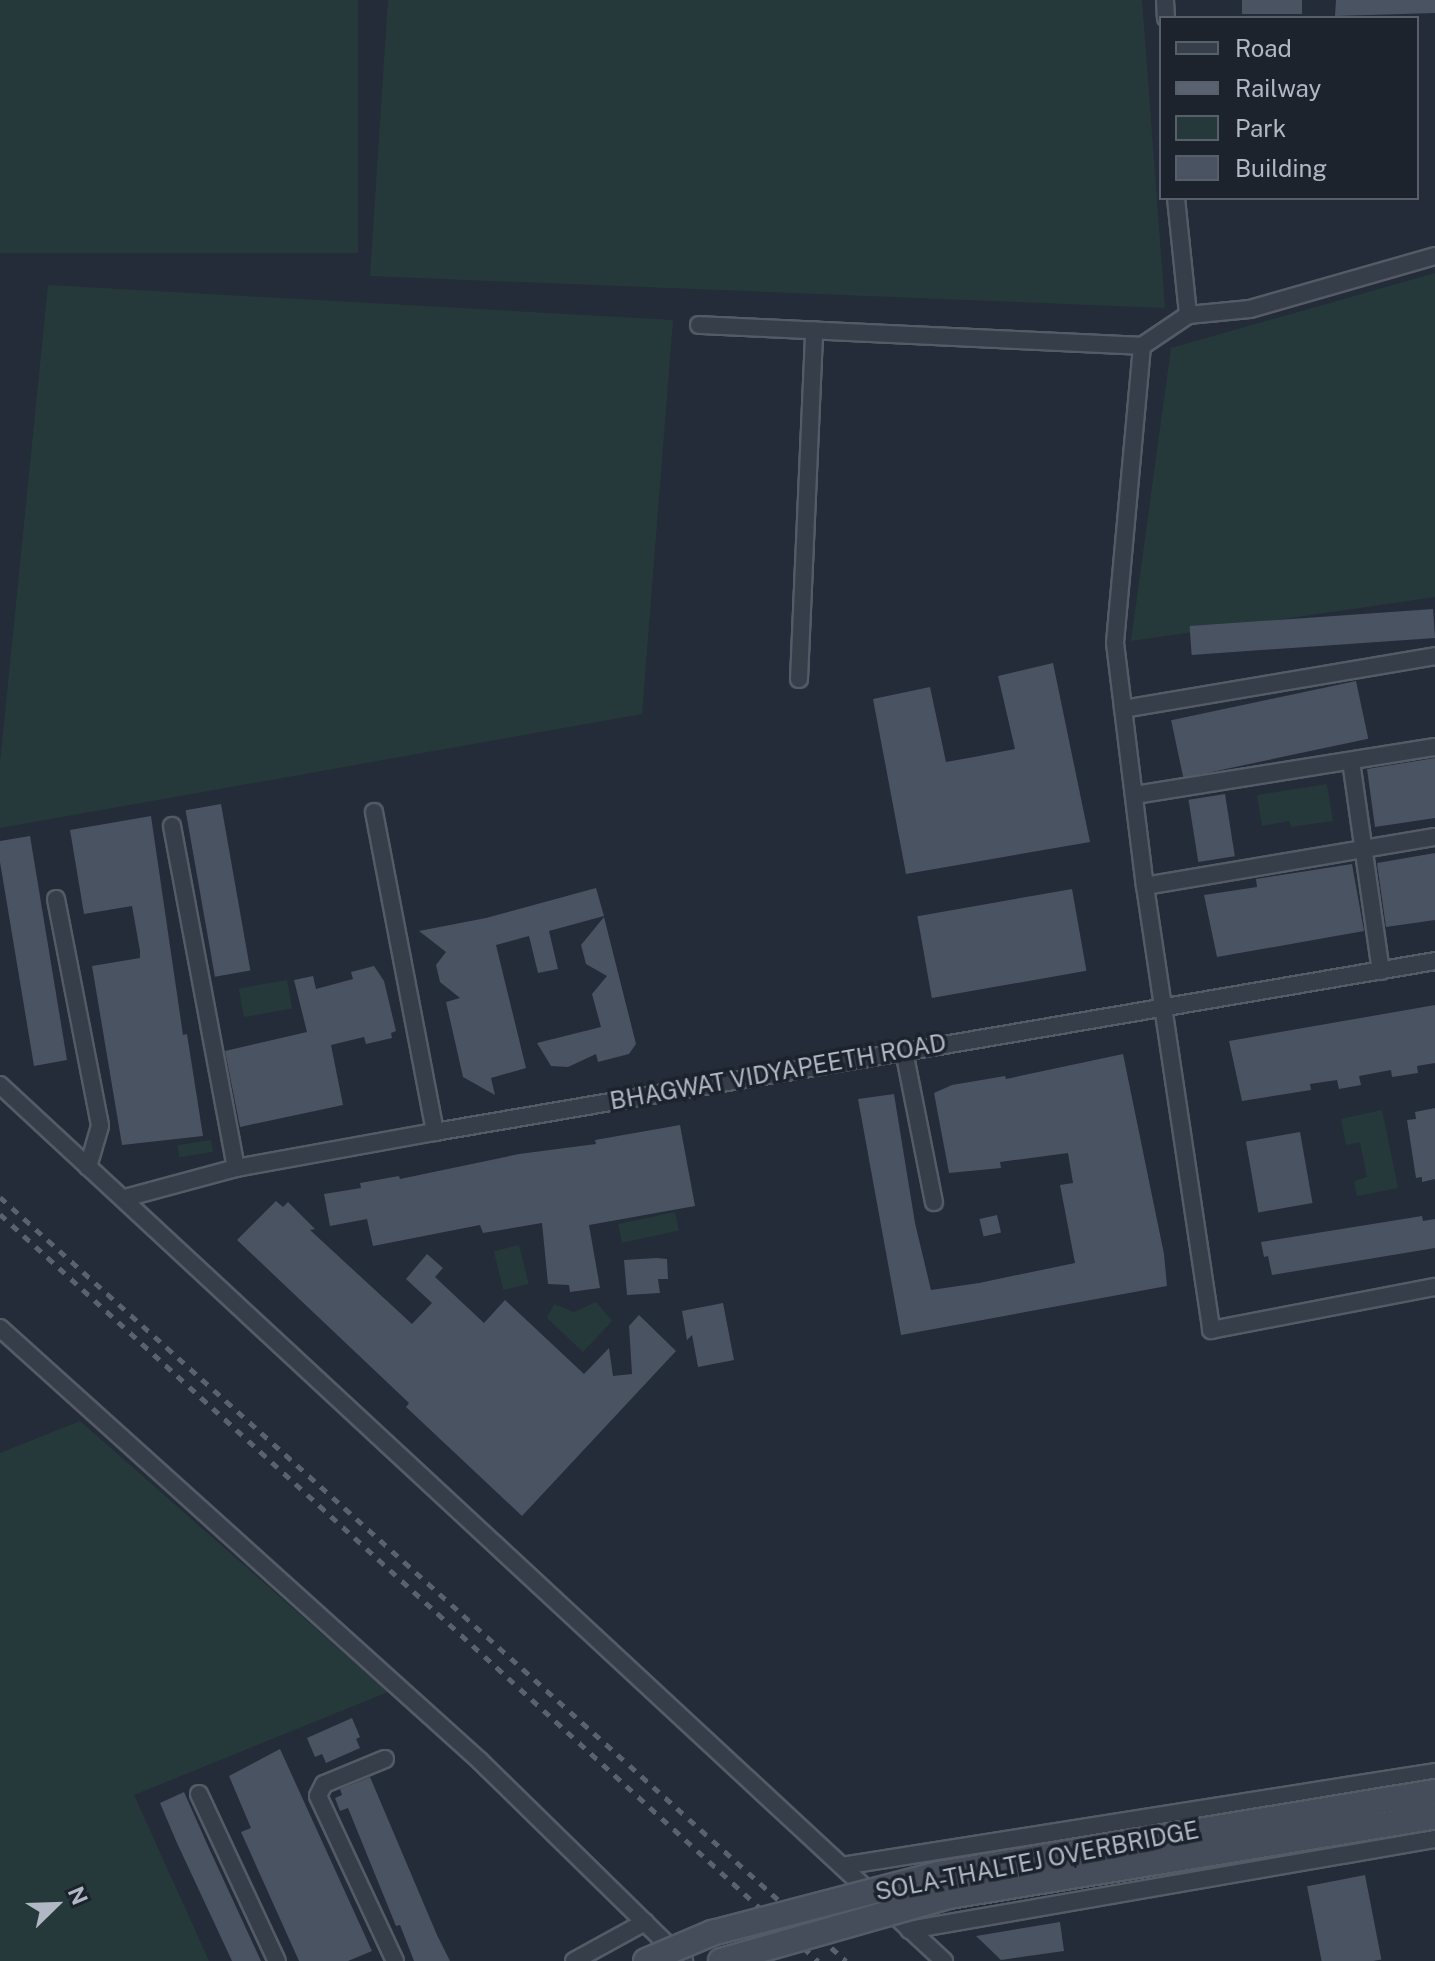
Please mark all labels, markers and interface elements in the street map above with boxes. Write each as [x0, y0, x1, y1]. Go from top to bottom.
legend [1159, 16, 1419, 200]
text: Road [1235, 34, 1292, 62]
text: Railway [1235, 74, 1321, 102]
text: Park [1235, 114, 1286, 142]
text: Building [1235, 154, 1327, 182]
street label: BHAGWAT VIDYAPEETH ROAD [607, 1028, 949, 1116]
street label: SOLA-THALTEJ OVERBRIDGE [873, 1815, 1201, 1907]
north arrow [16, 1865, 96, 1945]
text: N [63, 1883, 93, 1909]

